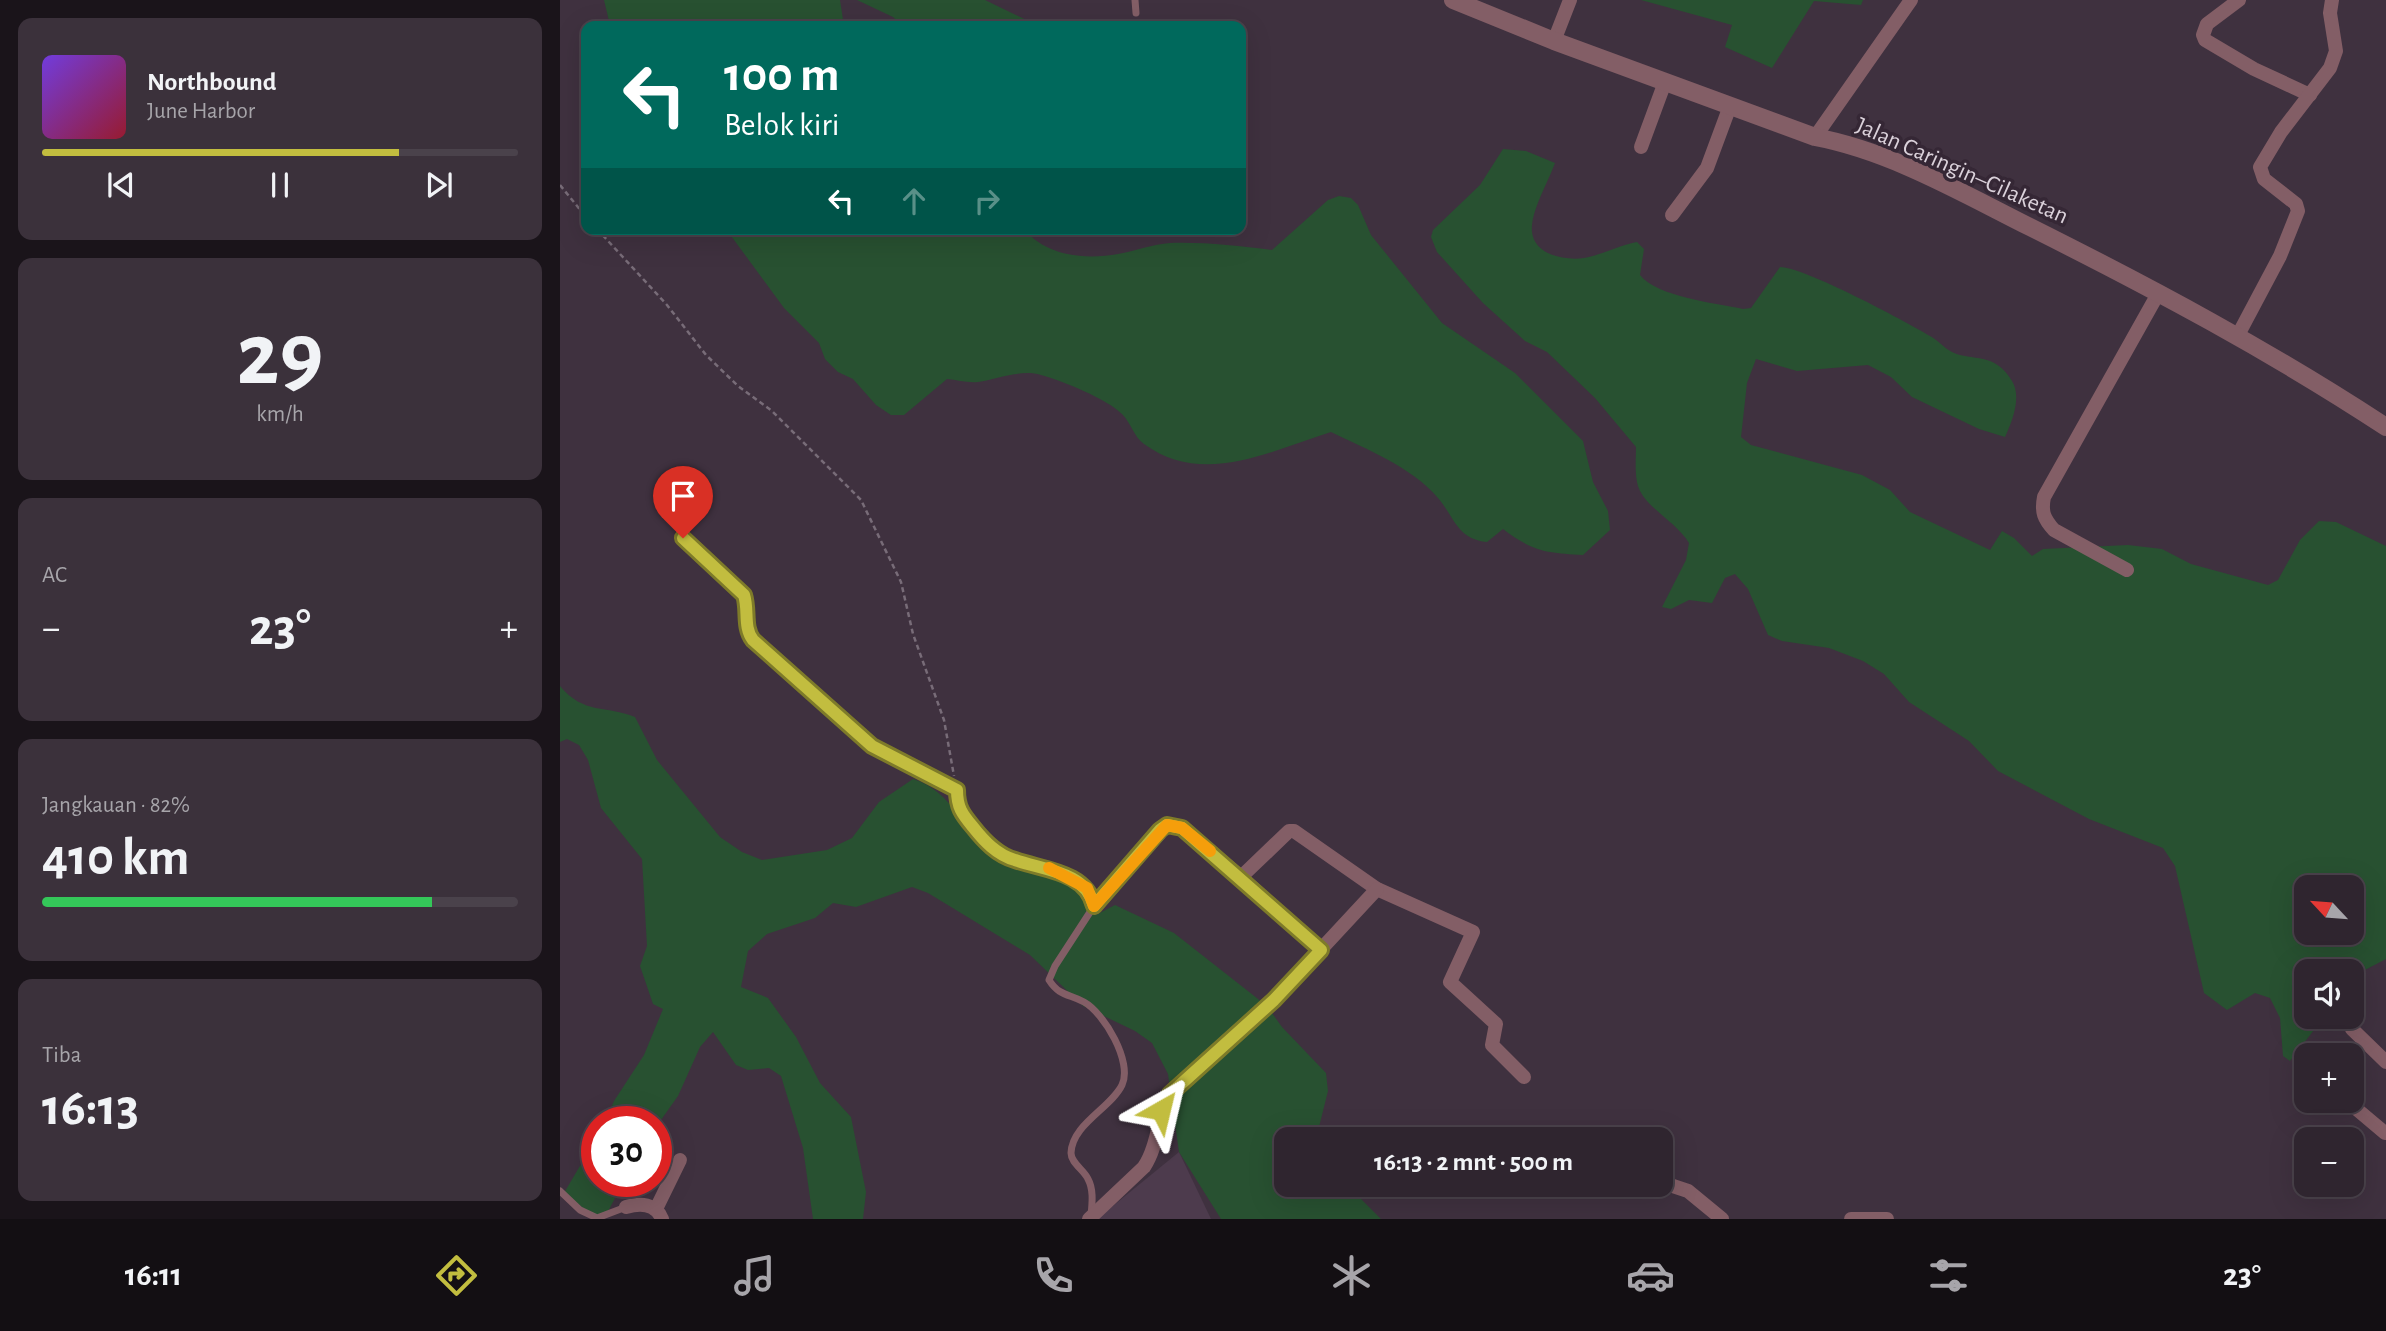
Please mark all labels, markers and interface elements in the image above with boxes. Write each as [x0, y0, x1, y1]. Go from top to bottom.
icon: left [609, 49, 700, 140]
text: 100 m [724, 51, 840, 100]
text: Northbound [147, 69, 276, 95]
text: June Harbor [147, 100, 255, 123]
text: Belok kiri [724, 109, 840, 141]
street label: Jalan Caringin–Cilaketan [1852, 113, 2072, 229]
icon: previous [102, 166, 140, 204]
icon: pause [261, 166, 299, 204]
icon: next [420, 166, 458, 204]
icon: left [822, 182, 860, 220]
icon: ahead [895, 182, 933, 220]
icon: right [968, 182, 1006, 220]
text: 29 [237, 310, 323, 401]
text: km/h [256, 403, 304, 426]
pin [653, 466, 713, 538]
icon: arrive [664, 477, 702, 515]
text: AC [42, 564, 67, 587]
text: 23° [249, 602, 311, 654]
text: − [42, 610, 60, 648]
text: + [500, 610, 518, 648]
text: Jangkauan · 82% [42, 794, 190, 817]
text: 410 km [42, 832, 190, 884]
north arrow [2294, 875, 2364, 945]
map controls [2294, 875, 2364, 1197]
button: sound [2294, 959, 2364, 1029]
button: + [2294, 1043, 2364, 1113]
text: Tiba [42, 1044, 81, 1067]
position arrow [1124, 1073, 1198, 1147]
text: 16:13 [42, 1082, 139, 1134]
speed limit sign: 30 [581, 1106, 672, 1197]
button: − [2294, 1127, 2364, 1197]
text: 16:13 · 2 mnt · 500 m [1374, 1149, 1573, 1175]
icon: directions [432, 1251, 481, 1300]
icon: music [730, 1251, 779, 1300]
icon: phone [1029, 1251, 1078, 1300]
icon: climate [1327, 1251, 1376, 1300]
icon: car [1626, 1251, 1675, 1300]
icon: filters [1924, 1251, 1973, 1300]
text: 16:11 [125, 1259, 182, 1291]
text: 23° [2223, 1259, 2261, 1291]

